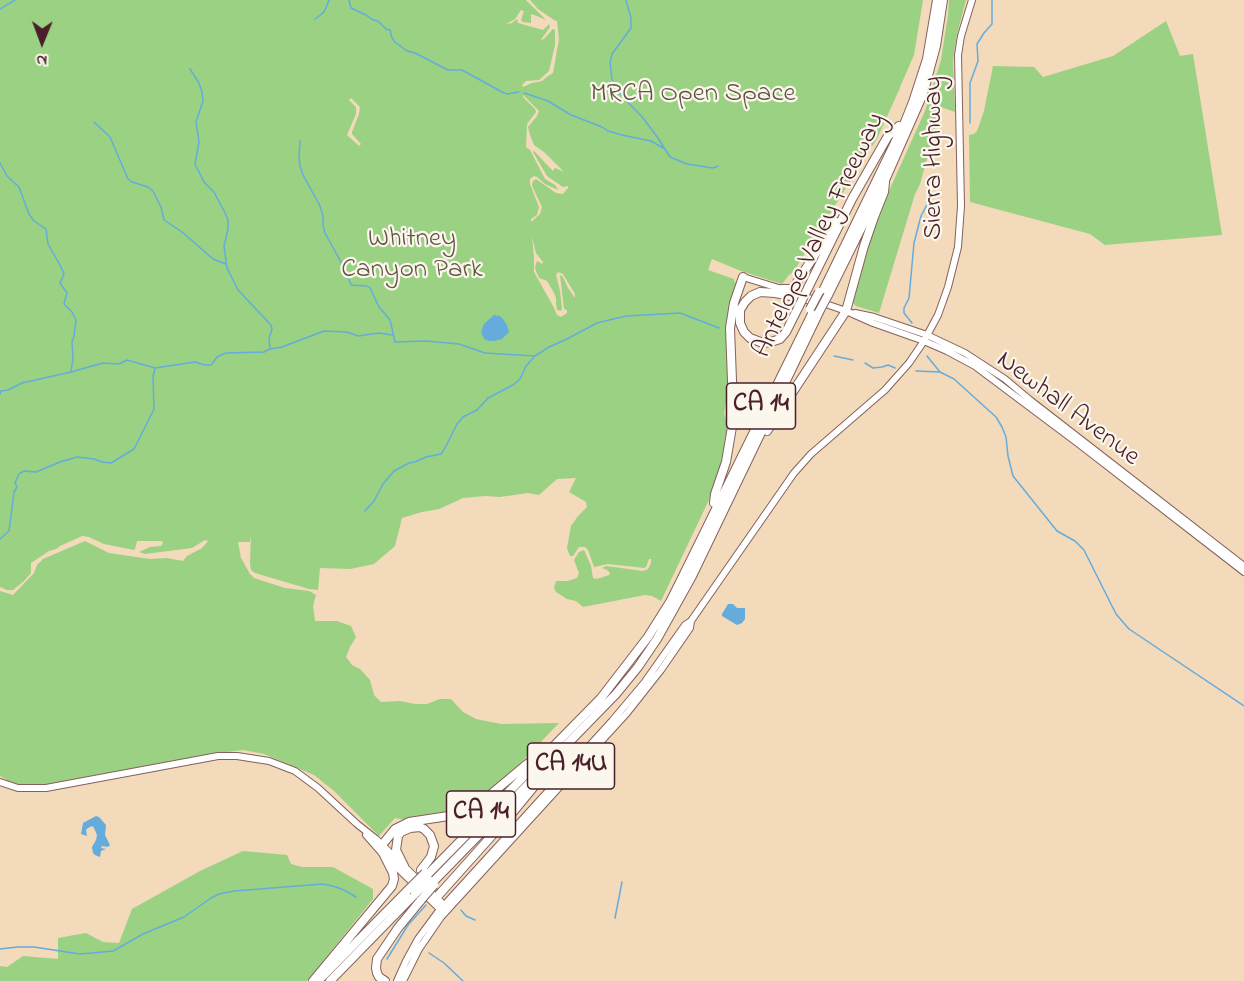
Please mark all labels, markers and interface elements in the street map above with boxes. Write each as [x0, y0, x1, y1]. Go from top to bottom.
north arrow [12, 12, 72, 72]
text: N [36, 48, 47, 72]
street label: Sierra Highway [920, 76, 952, 240]
park label: MRCA Open Space [590, 80, 796, 112]
street label: Antelope Valley Freeway [748, 108, 894, 364]
park label: Whitney Canyon Park [341, 225, 483, 288]
street label: Newhall Avenue [989, 345, 1145, 475]
road number: CA 14 [726, 383, 795, 429]
road number: CA 14U [528, 743, 614, 789]
road number: CA 14 [446, 791, 516, 837]

